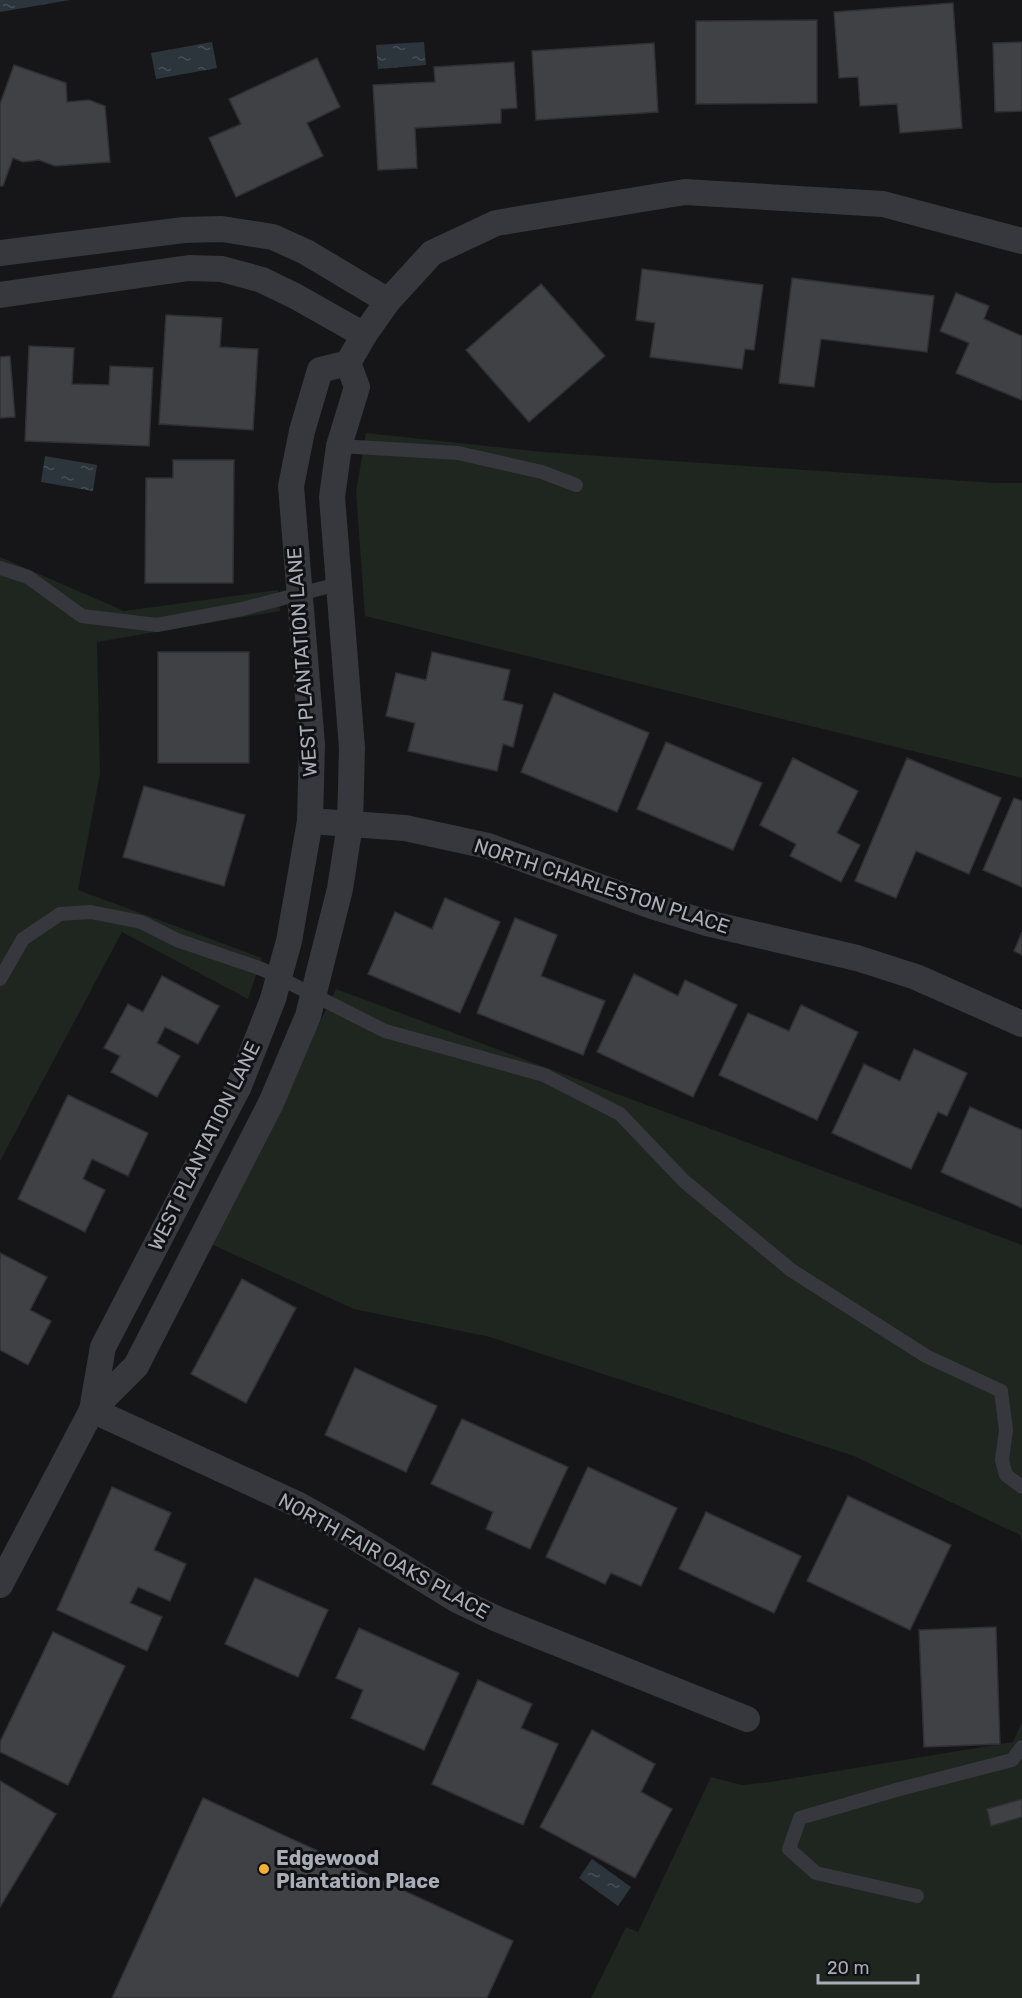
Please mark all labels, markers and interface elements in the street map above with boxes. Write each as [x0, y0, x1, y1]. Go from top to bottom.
street label: WEST PLANTATION LANE [282, 546, 322, 778]
street label: NORTH CHARLESTON PLACE [471, 833, 733, 939]
street label: WEST PLANTATION LANE [143, 1037, 265, 1255]
street label: NORTH FAIR OAKS PLACE [274, 1488, 494, 1624]
place label: Edgewood Plantation Place [276, 1846, 440, 1893]
marker: Edgewood Plantation Place [257, 1862, 271, 1876]
scale bar [818, 1947, 918, 1985]
text: 20 m [827, 1957, 869, 1979]

